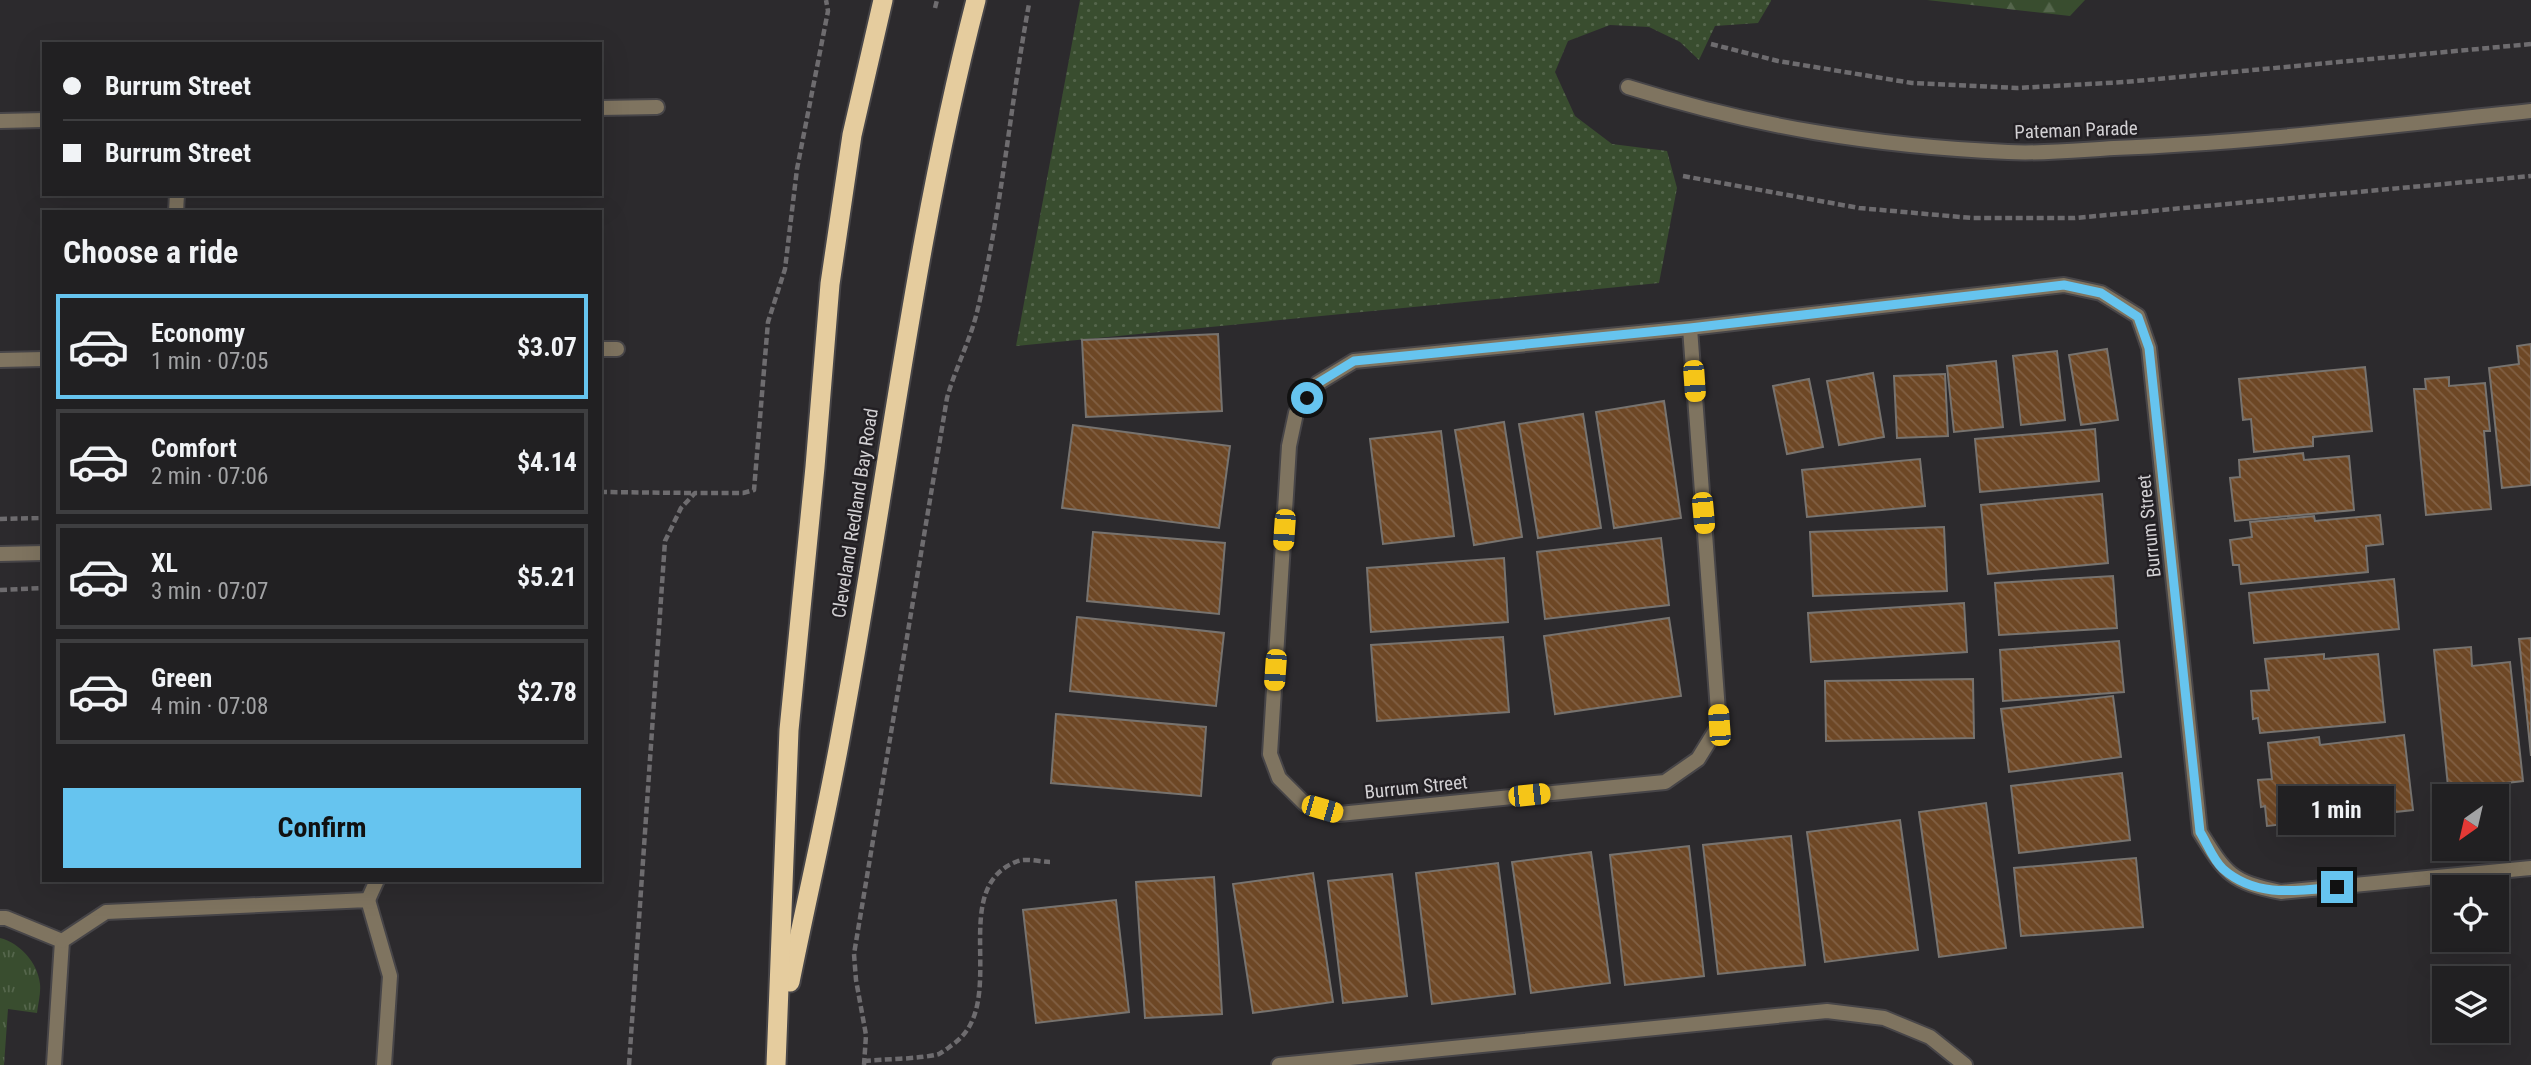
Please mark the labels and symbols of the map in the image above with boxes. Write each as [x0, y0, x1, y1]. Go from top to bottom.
street label: Pateman Parade [2014, 116, 2138, 144]
car [1683, 359, 1706, 403]
route start [1291, 382, 1323, 414]
street label: Cleveland Redland Bay Road [827, 407, 883, 619]
street label: Burrum Street [2132, 473, 2166, 579]
car [1691, 491, 1716, 535]
car [1273, 508, 1296, 552]
car [1264, 648, 1287, 692]
car [1708, 703, 1731, 747]
street label: Burrum Street [1363, 770, 1469, 804]
car [1508, 782, 1551, 808]
north arrow [2432, 784, 2510, 861]
callout: 1 min [2279, 786, 2395, 834]
car [1299, 793, 1346, 825]
route end [2321, 871, 2353, 903]

